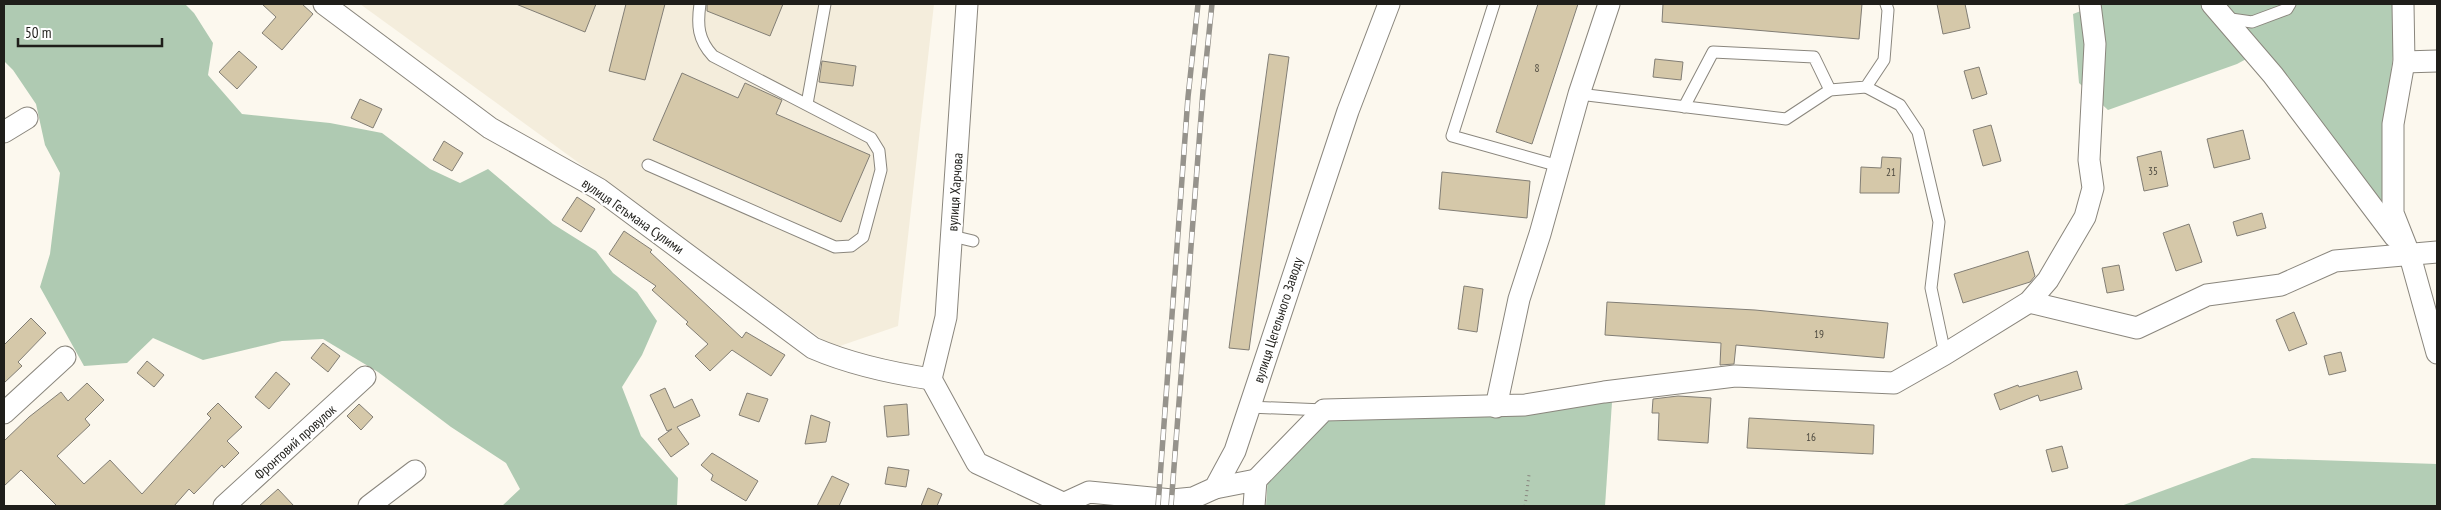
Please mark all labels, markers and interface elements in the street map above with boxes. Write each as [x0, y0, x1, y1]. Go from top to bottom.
scale bar [18, 15, 161, 47]
text: 50 m [25, 23, 51, 42]
house number: 8 [1535, 61, 1540, 75]
street label: вулиця Харчова [943, 152, 967, 232]
house number: 35 [2148, 164, 2158, 178]
house number: 21 [1886, 165, 1896, 179]
street label: вулиця Гетьмана Сулими [578, 174, 688, 258]
street label: вулиця Цегельного Заводу [1249, 254, 1307, 385]
house number: 19 [1814, 327, 1824, 341]
street label: Фронтовий провулок [250, 400, 340, 484]
house number: 16 [1806, 430, 1816, 444]

